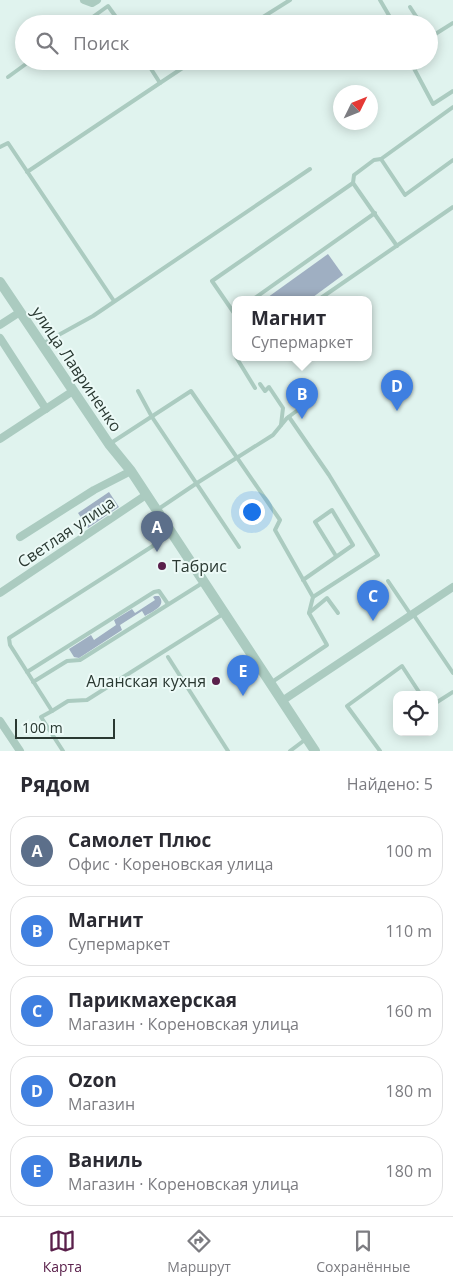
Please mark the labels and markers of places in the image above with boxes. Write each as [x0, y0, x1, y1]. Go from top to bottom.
pin: D [381, 370, 413, 411]
pin: B [286, 378, 318, 419]
pin: A [141, 511, 173, 552]
place label: Табрис [172, 555, 227, 577]
marker: Табрис [156, 560, 168, 572]
pin: C [357, 580, 389, 621]
pin: E [227, 655, 259, 696]
place label: Аланская кухня [86, 670, 206, 692]
marker: Аланская кухня [210, 675, 222, 687]

